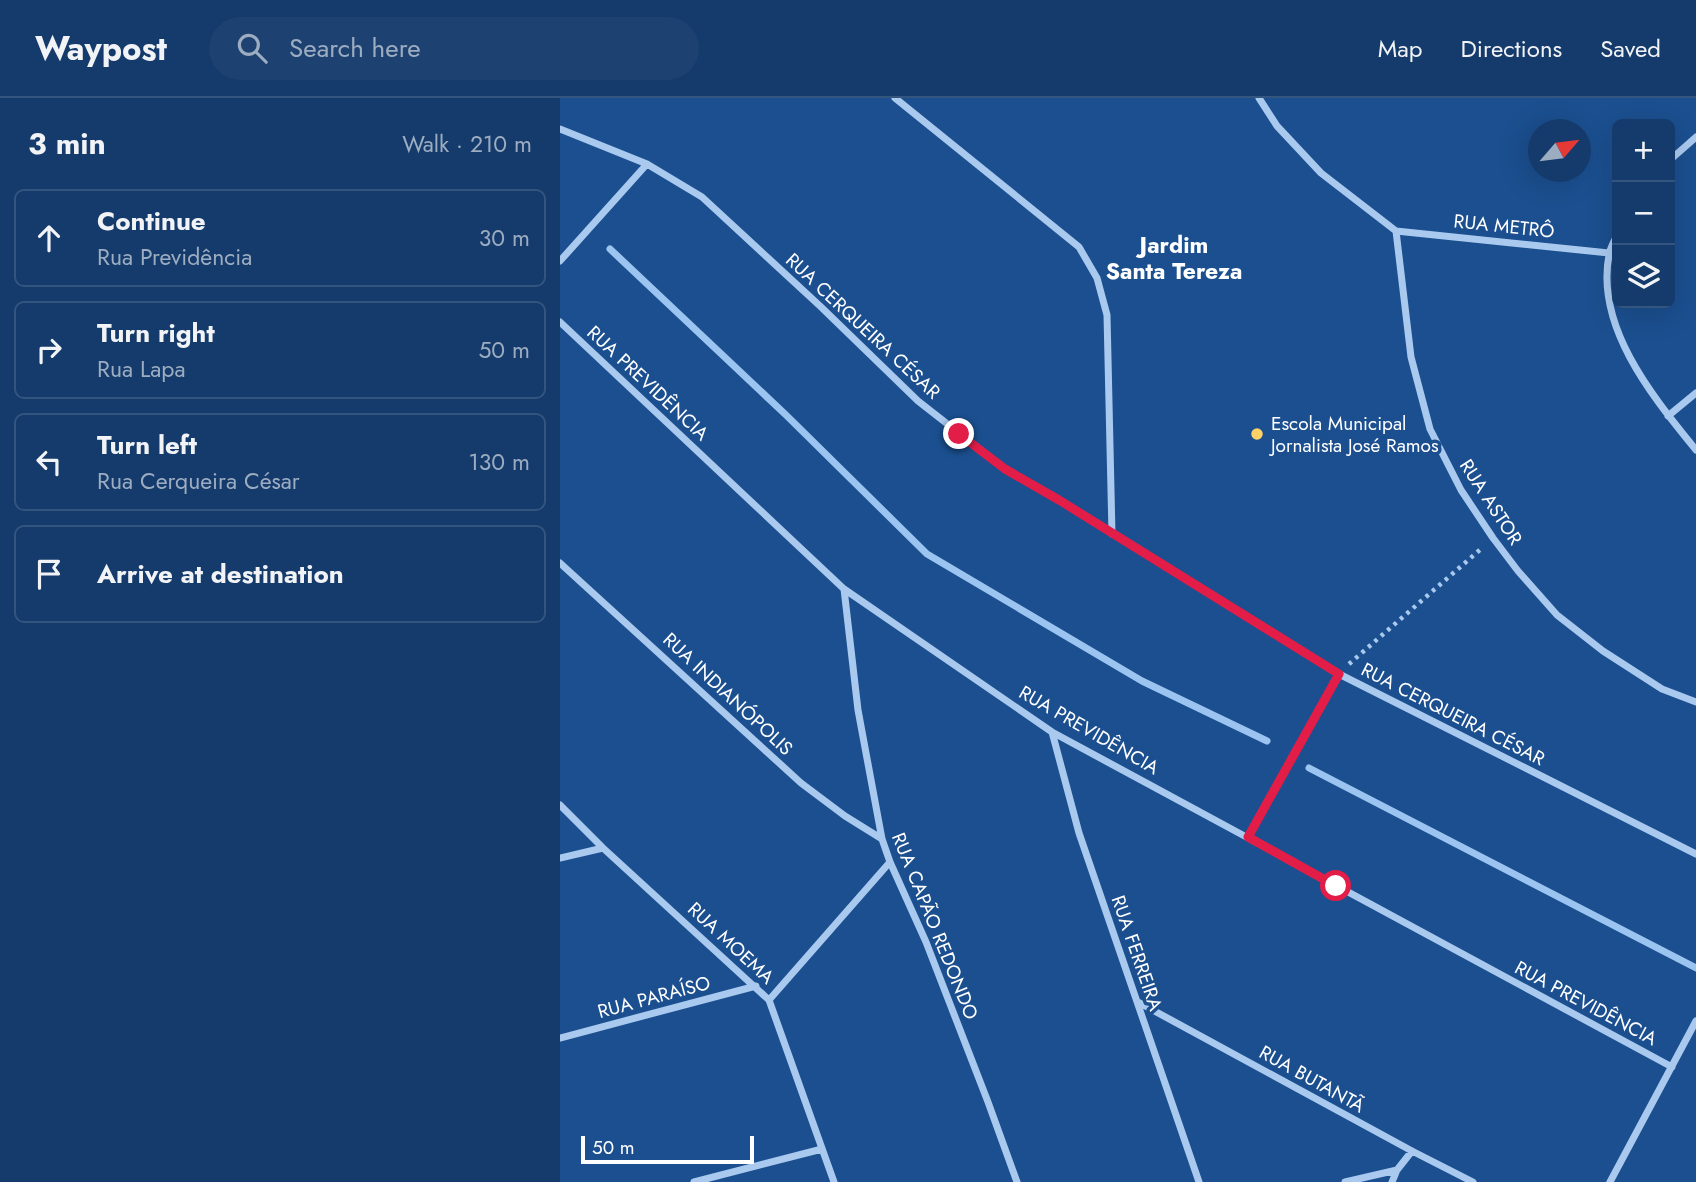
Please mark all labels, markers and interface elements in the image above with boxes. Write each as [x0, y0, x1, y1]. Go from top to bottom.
search box [209, 17, 699, 80]
text: Waypost [35, 25, 167, 72]
icon: search [233, 29, 271, 67]
text: Search here [289, 29, 421, 67]
text: Map [1378, 31, 1423, 66]
text: Directions [1461, 31, 1562, 66]
text: Saved [1600, 31, 1661, 66]
north arrow [1528, 119, 1591, 182]
map controls [1612, 119, 1675, 308]
button: + [1612, 119, 1675, 182]
text: 3 min [28, 122, 106, 165]
text: Walk · 210 m [402, 127, 532, 161]
button: − [1612, 182, 1675, 245]
text: Continue [97, 202, 206, 240]
street label: RUA METRÔ [1452, 207, 1556, 245]
icon: ahead [30, 219, 68, 257]
text: 30 m [479, 221, 530, 255]
district label: Jardim Santa Tereza [1106, 228, 1242, 288]
text: Rua Previdência [97, 240, 252, 274]
button: layers [1612, 245, 1675, 308]
street label: RUA CERQUEIRA CÉSAR [780, 247, 947, 405]
text: Turn right [97, 314, 215, 352]
street label: RUA PREVIDÊNCIA [581, 319, 715, 447]
icon: right [30, 331, 68, 369]
text: 50 m [478, 333, 530, 367]
text: Rua Lapa [97, 352, 186, 386]
place label: Escola Municipal Jornalista José Ramos [1268, 410, 1439, 459]
route end [943, 418, 974, 449]
text: Turn left [97, 426, 197, 464]
marker: Escola Municipal Jornalista José Ramos [1249, 426, 1265, 442]
icon: left [30, 443, 68, 481]
text: 130 m [468, 445, 530, 479]
street label: RUA ASTOR [1453, 454, 1529, 550]
text: Rua Cerqueira César [97, 464, 300, 498]
icon: arrive [30, 555, 68, 593]
text: Arrive at destination [97, 555, 344, 593]
street label: RUA INDIANÓPOLIS [657, 626, 799, 762]
street label: RUA CERQUEIRA CÉSAR [1357, 656, 1550, 772]
street label: RUA PREVIDÊNCIA [1014, 679, 1164, 781]
street label: RUA CAPÃO REDONDO [885, 828, 985, 1024]
route start [1320, 870, 1351, 901]
street label: RUA FERREIRA [1105, 892, 1169, 1015]
street label: RUA MOEMA [682, 896, 781, 991]
street label: RUA PREVIDÊNCIA [1510, 954, 1662, 1052]
street label: RUA PARAÍSO [595, 969, 713, 1025]
street label: RUA BUTANTÃ [1254, 1039, 1370, 1119]
scale bar [581, 1133, 754, 1165]
text: 50 m [592, 1134, 635, 1161]

